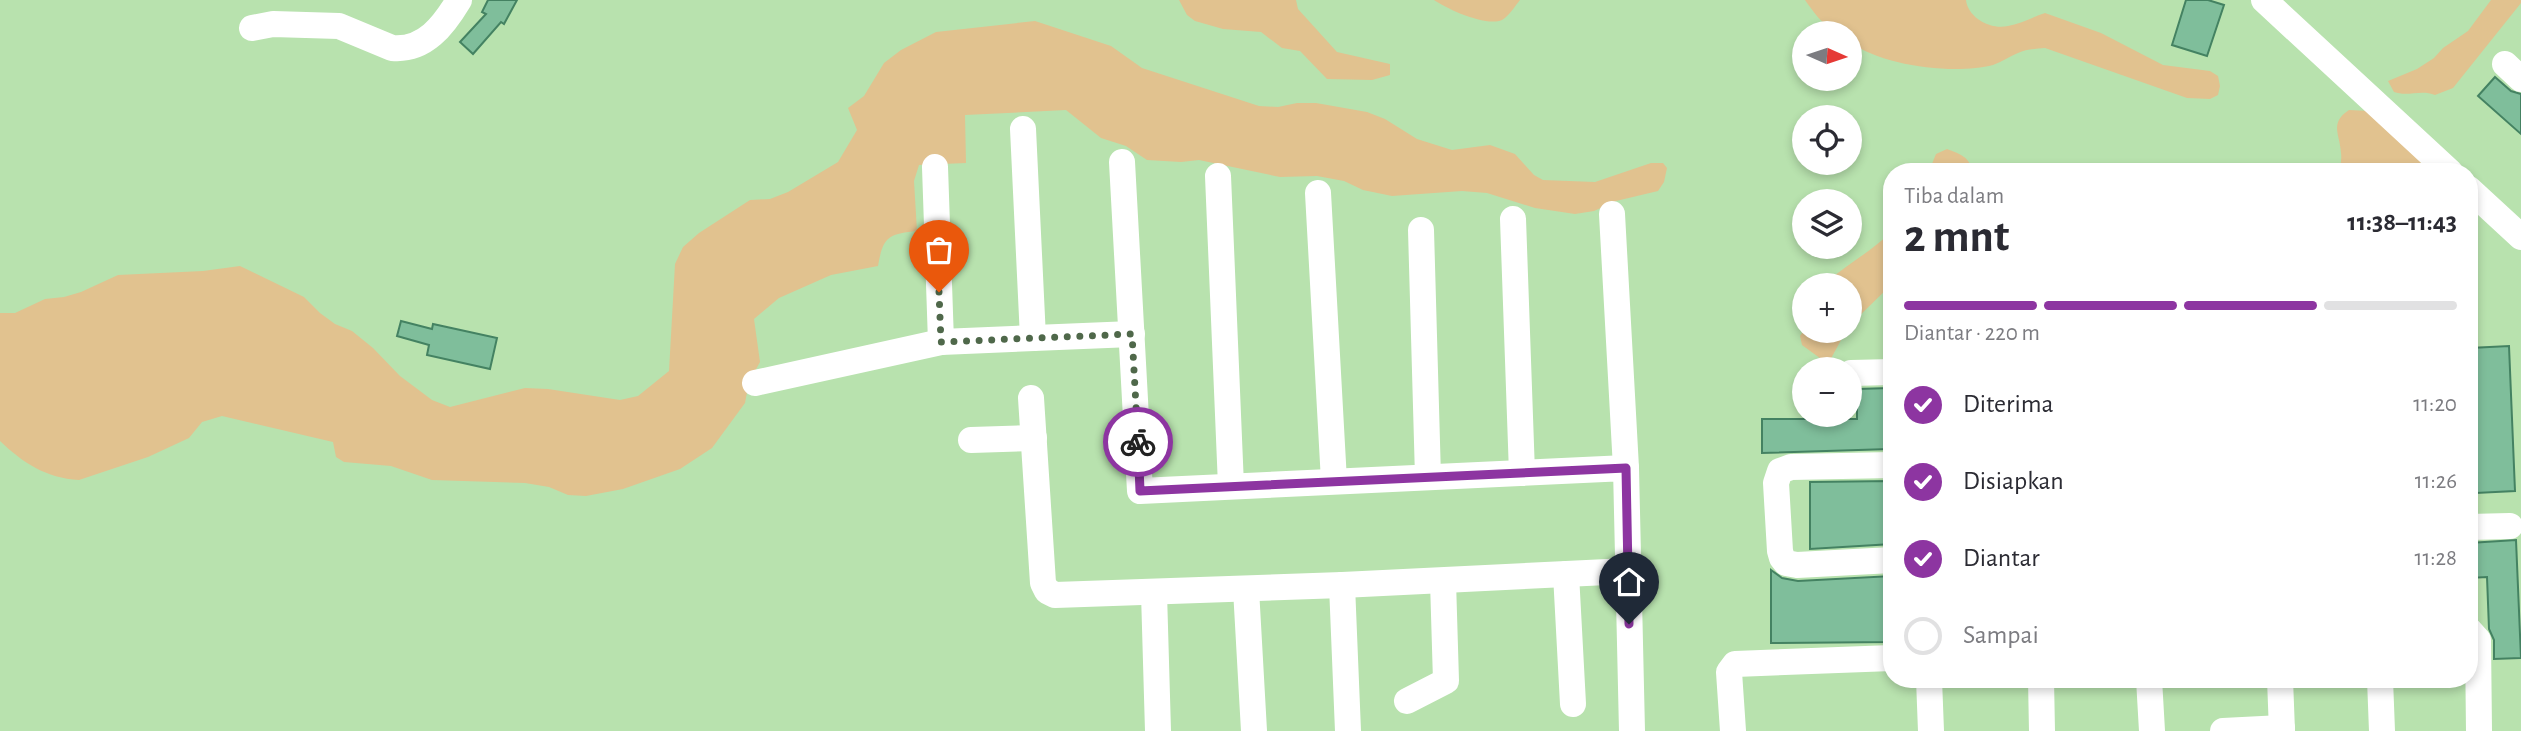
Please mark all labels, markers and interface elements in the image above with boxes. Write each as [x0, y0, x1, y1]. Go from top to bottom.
north arrow [1792, 21, 1862, 91]
map controls [1792, 21, 1862, 427]
button: locate [1792, 105, 1862, 175]
text: Tiba dalam [1904, 185, 2004, 208]
button: layers [1792, 189, 1862, 259]
text: 11:38–11:43 [2347, 209, 2457, 235]
text: 2 mnt [1904, 214, 2009, 260]
pin [909, 220, 969, 292]
icon: bag [920, 231, 958, 269]
button: + [1792, 273, 1862, 343]
text: Diantar · 220 m [1904, 322, 2040, 345]
button: − [1792, 357, 1862, 427]
icon: check [1904, 386, 1942, 424]
text: Diterima [1963, 391, 2054, 417]
text: 11:20 [2413, 393, 2457, 416]
courier [1103, 407, 1173, 477]
icon: bike [1119, 423, 1157, 461]
icon: check [1904, 463, 1942, 501]
text: Disiapkan [1963, 468, 2064, 494]
text: 11:26 [2415, 470, 2457, 493]
icon: check [1904, 540, 1942, 578]
text: Diantar [1963, 545, 2040, 571]
text: 11:28 [2415, 547, 2457, 570]
pin [1599, 552, 1659, 624]
icon: home [1610, 563, 1648, 601]
text: Sampai [1963, 622, 2039, 648]

